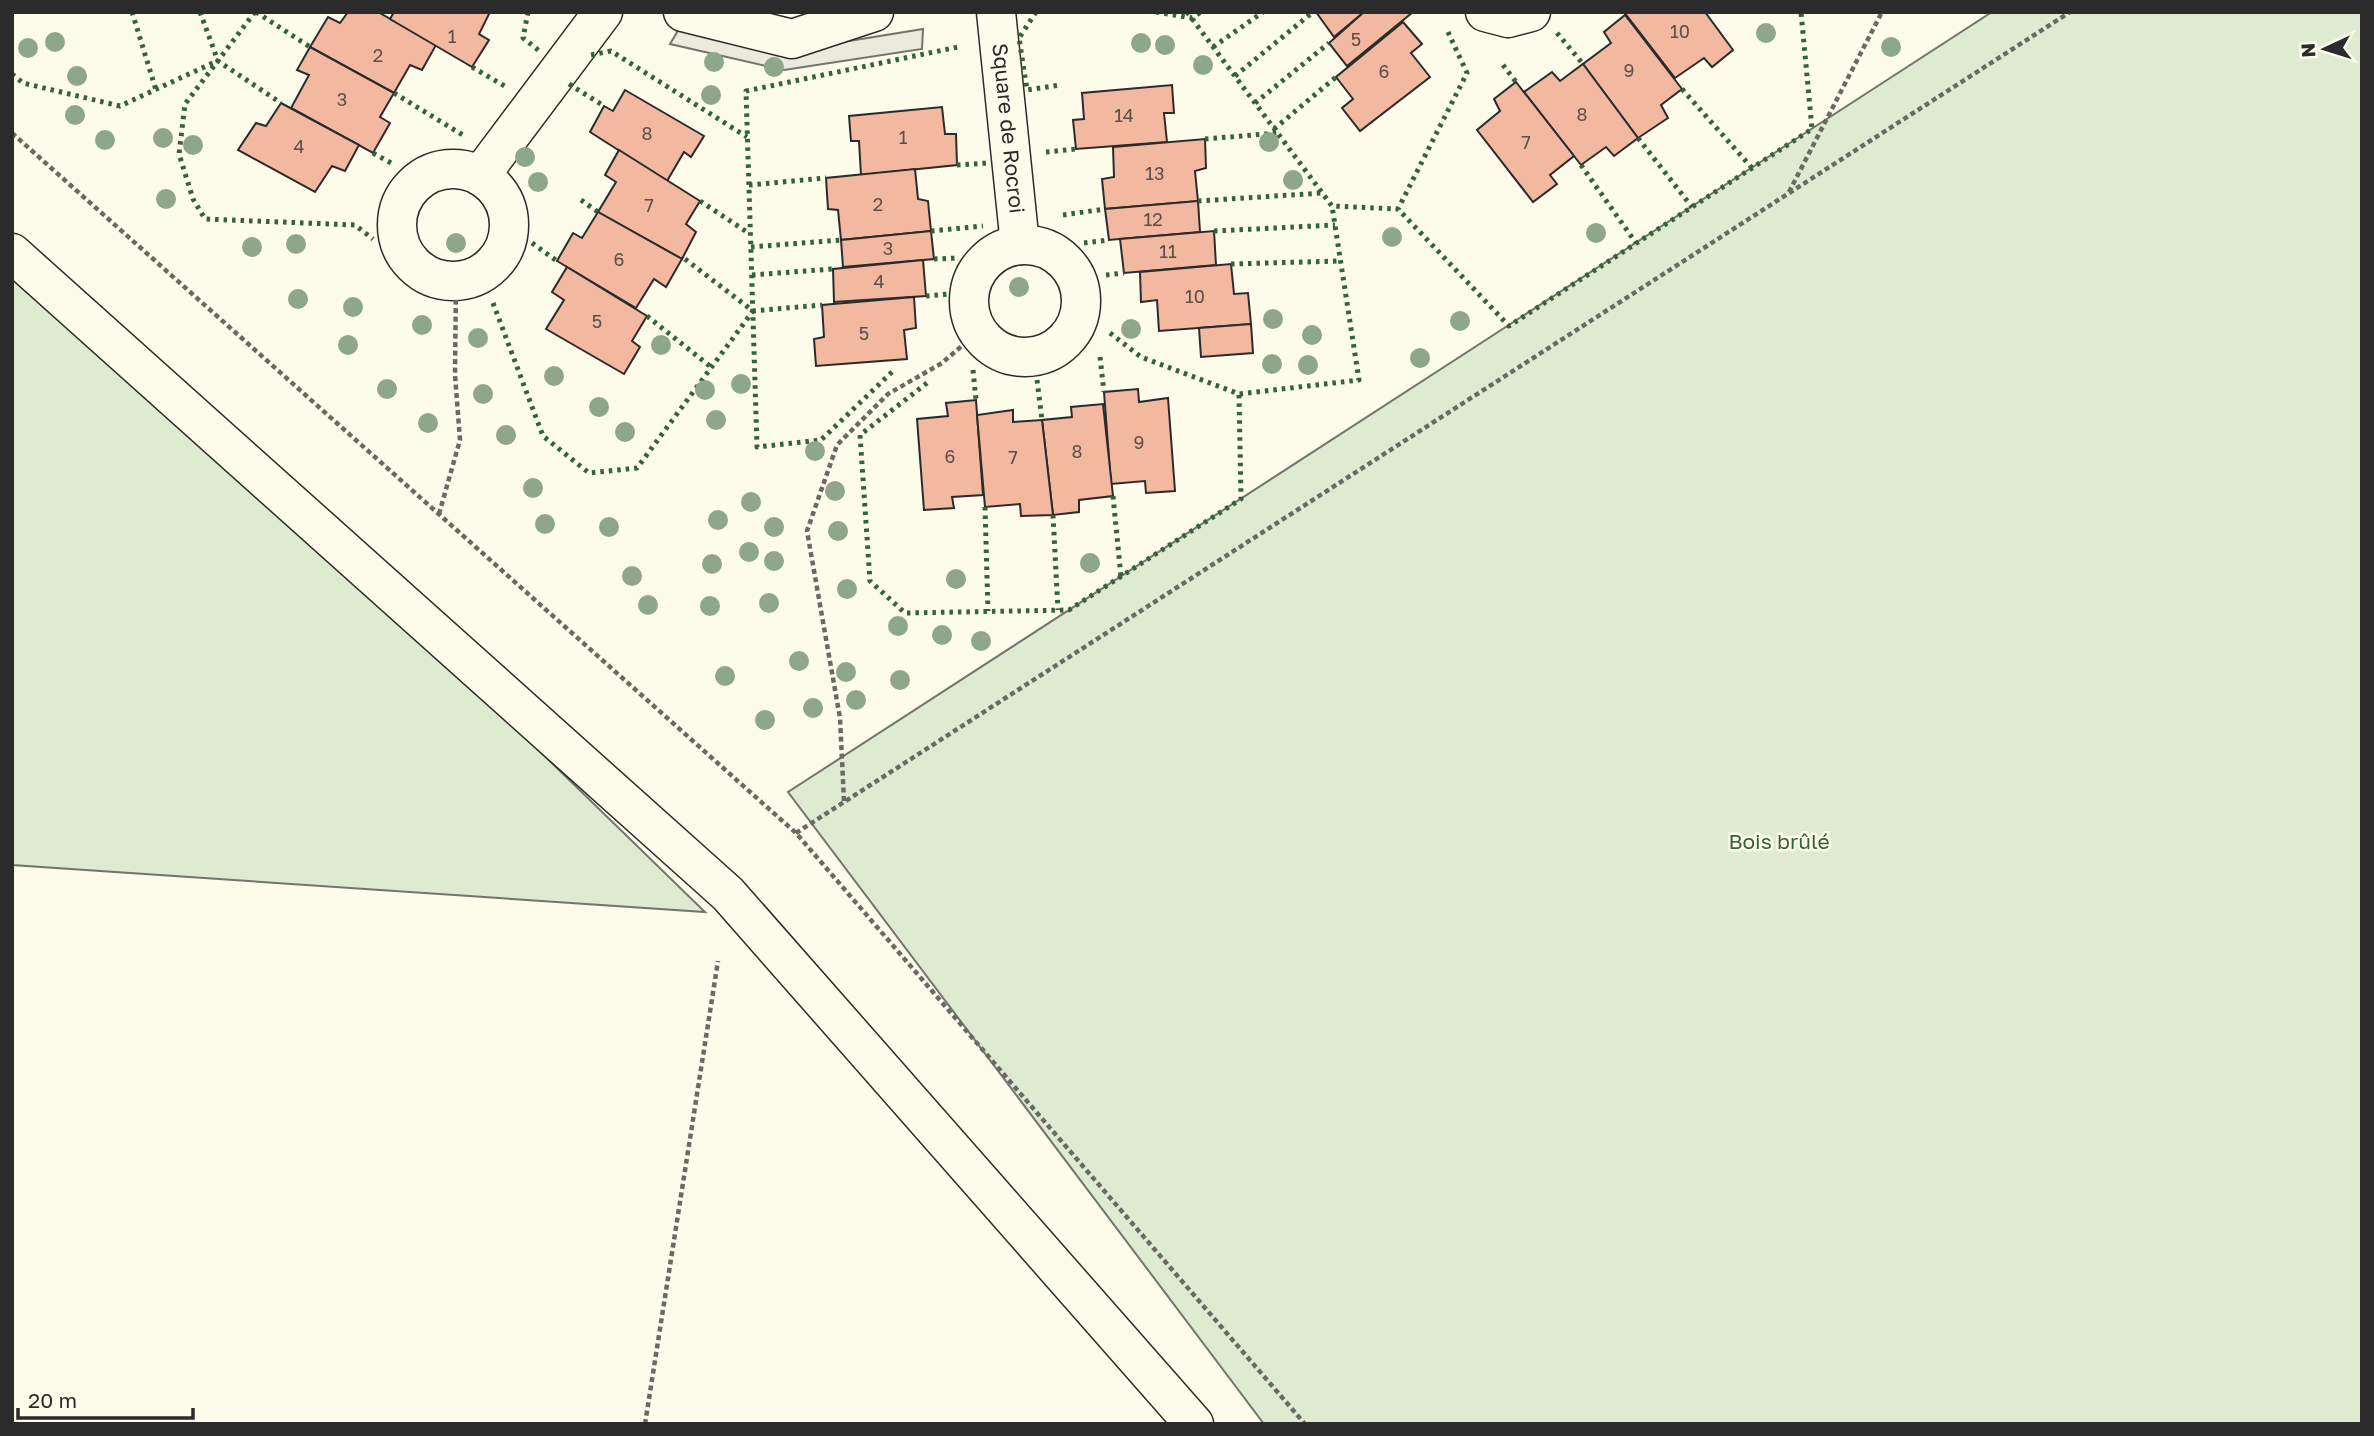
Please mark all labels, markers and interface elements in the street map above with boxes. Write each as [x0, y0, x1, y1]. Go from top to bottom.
north arrow [2290, 14, 2360, 84]
house number: 10 [1670, 20, 1690, 42]
house number: 1 [448, 25, 457, 47]
house number: 5 [1351, 28, 1361, 50]
street label: Square de Rocroi [987, 42, 1031, 215]
text: N [2296, 42, 2320, 58]
house number: 2 [373, 44, 383, 66]
house number: 9 [1624, 59, 1634, 81]
house number: 6 [1379, 60, 1389, 82]
house number: 3 [337, 88, 347, 110]
house number: 8 [1577, 103, 1587, 125]
house number: 14 [1114, 104, 1134, 126]
house number: 8 [642, 122, 652, 144]
house number: 1 [899, 126, 908, 148]
house number: 7 [1521, 131, 1531, 153]
house number: 4 [294, 135, 305, 157]
house number: 13 [1145, 162, 1165, 184]
house number: 2 [873, 193, 883, 215]
house number: 7 [644, 194, 654, 216]
house number: 12 [1143, 208, 1163, 230]
house number: 3 [883, 237, 893, 259]
house number: 11 [1159, 240, 1177, 262]
house number: 6 [614, 248, 624, 270]
house number: 4 [874, 270, 885, 292]
house number: 10 [1185, 285, 1205, 307]
house number: 5 [592, 310, 602, 332]
house number: 5 [859, 322, 869, 344]
house number: 9 [1134, 431, 1144, 453]
house number: 8 [1072, 440, 1082, 462]
house number: 6 [945, 445, 955, 467]
house number: 7 [1008, 446, 1018, 468]
park label: Bois brûlé [1728, 828, 1830, 854]
scale bar [18, 1376, 192, 1420]
text: 20 m [28, 1387, 77, 1413]

